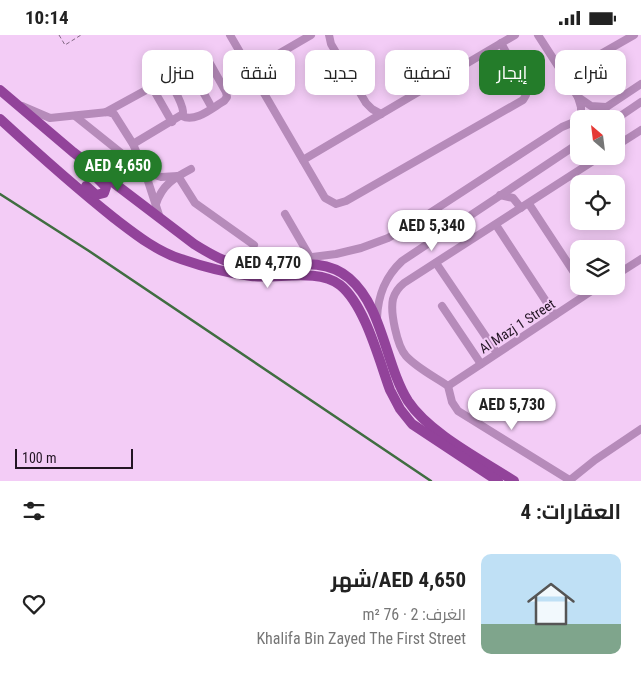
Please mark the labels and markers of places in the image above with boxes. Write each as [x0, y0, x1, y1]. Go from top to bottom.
pin: AED 4,650 [61, 149, 175, 192]
pin: AED 5,340 [375, 209, 489, 252]
pin: AED 4,770 [211, 247, 325, 289]
pin: AED 5,730 [455, 389, 569, 431]

